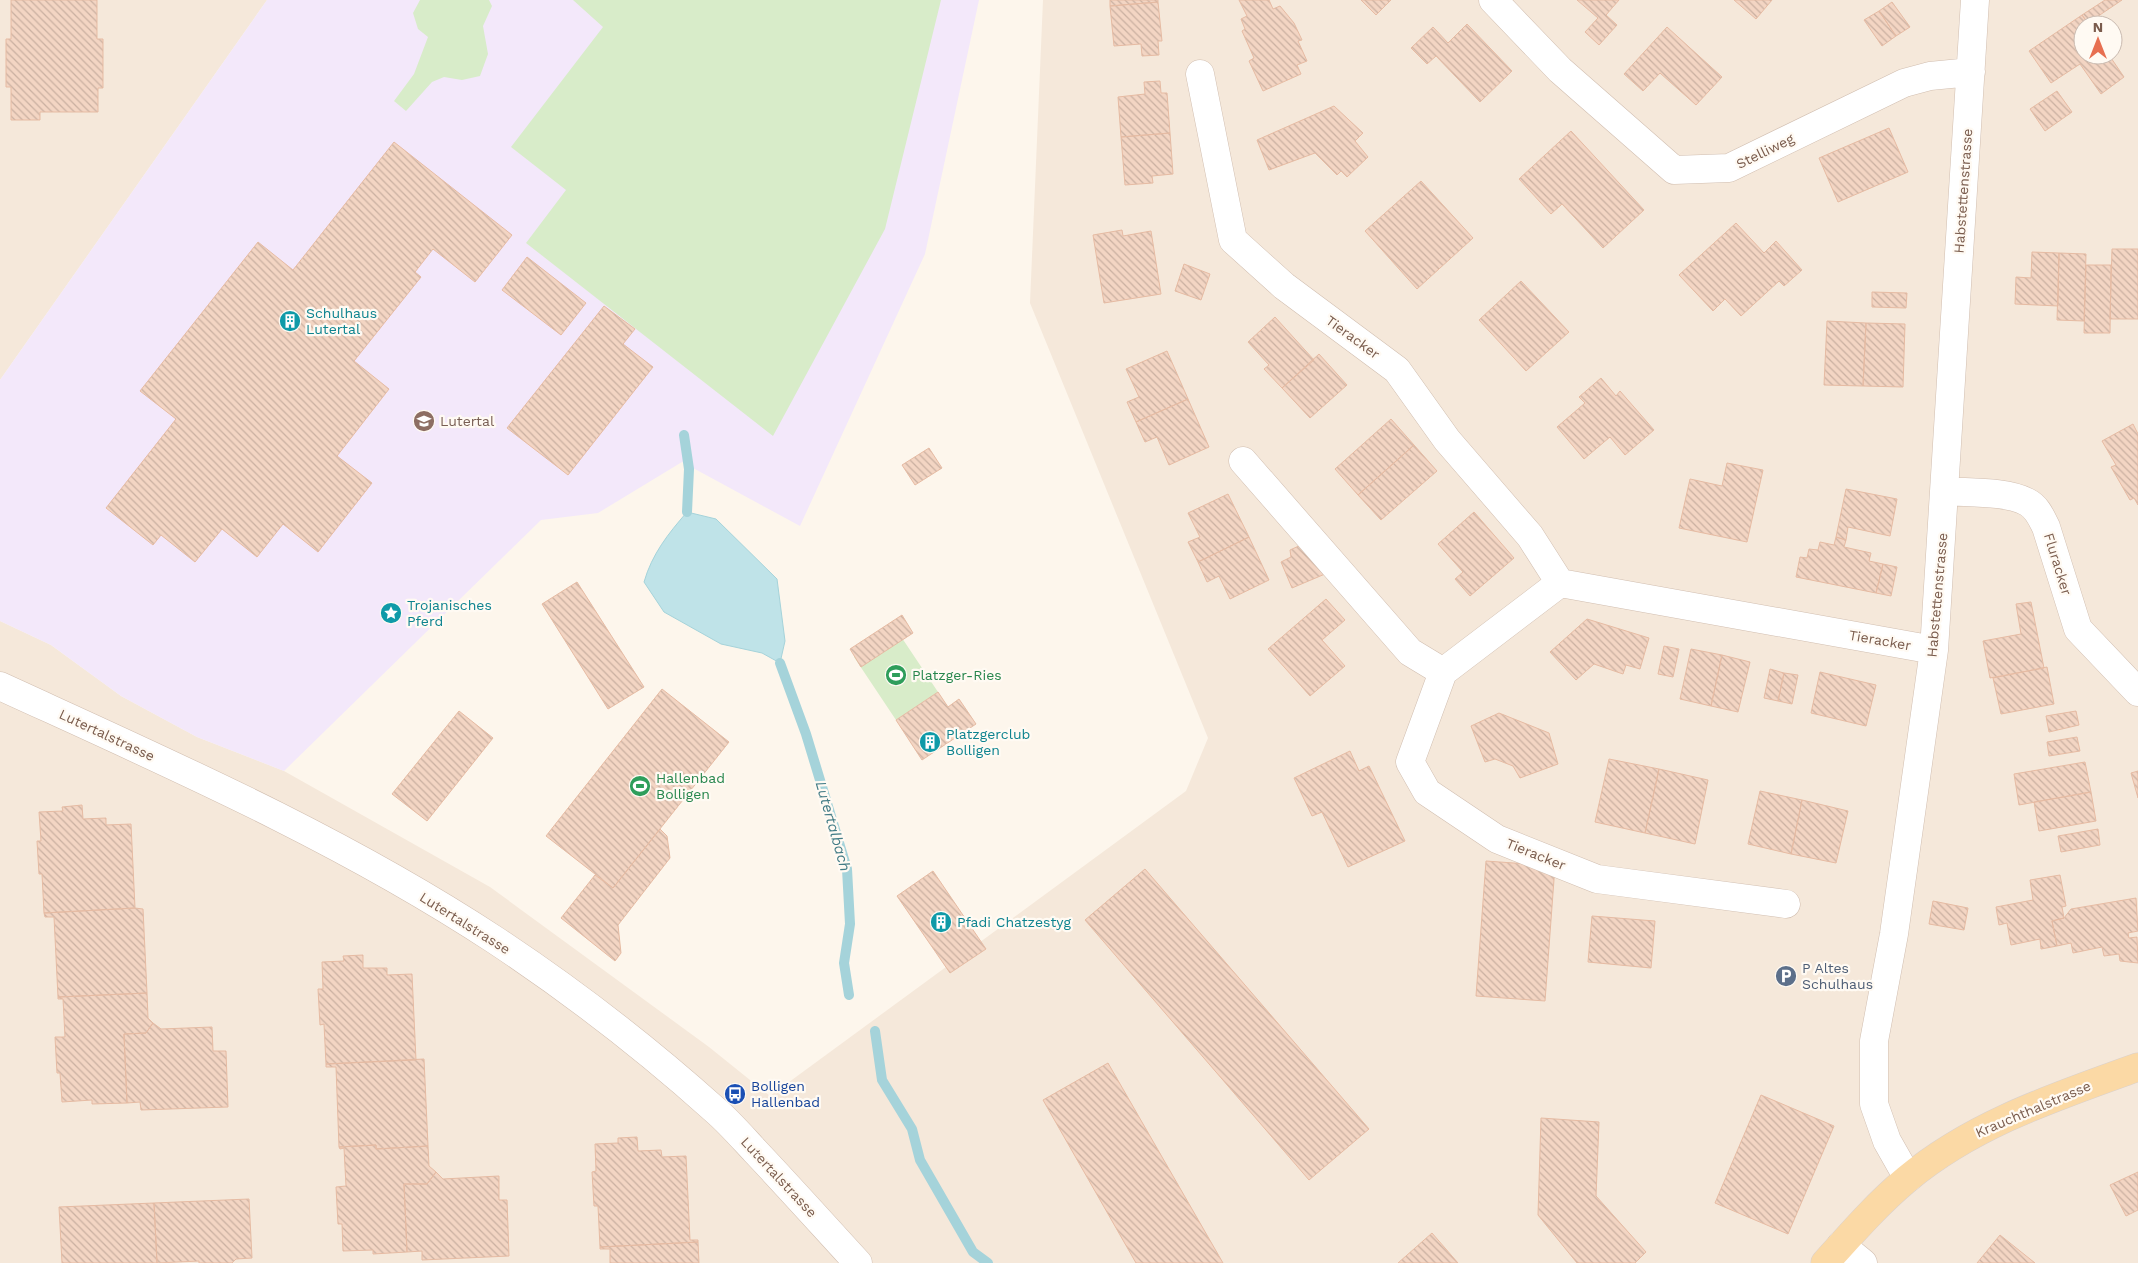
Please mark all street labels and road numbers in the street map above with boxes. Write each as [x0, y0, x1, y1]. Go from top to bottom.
street label: Habstettenstrasse [1951, 128, 1975, 254]
street label: Stelliweg [1734, 130, 1797, 172]
street label: Tieracker [1323, 312, 1383, 362]
street label: Fluracker [2041, 531, 2075, 597]
street label: Habstettenstrasse [1924, 532, 1950, 658]
street label: Tieracker [1848, 627, 1913, 653]
street label: Lutertalstrasse [57, 706, 157, 764]
street label: Tieracker [1504, 835, 1568, 873]
street label: Lutertalstrasse [417, 889, 513, 957]
street label: Krauchthalstrasse [1973, 1077, 2093, 1141]
street label: Lutertalstrasse [738, 1134, 820, 1220]

